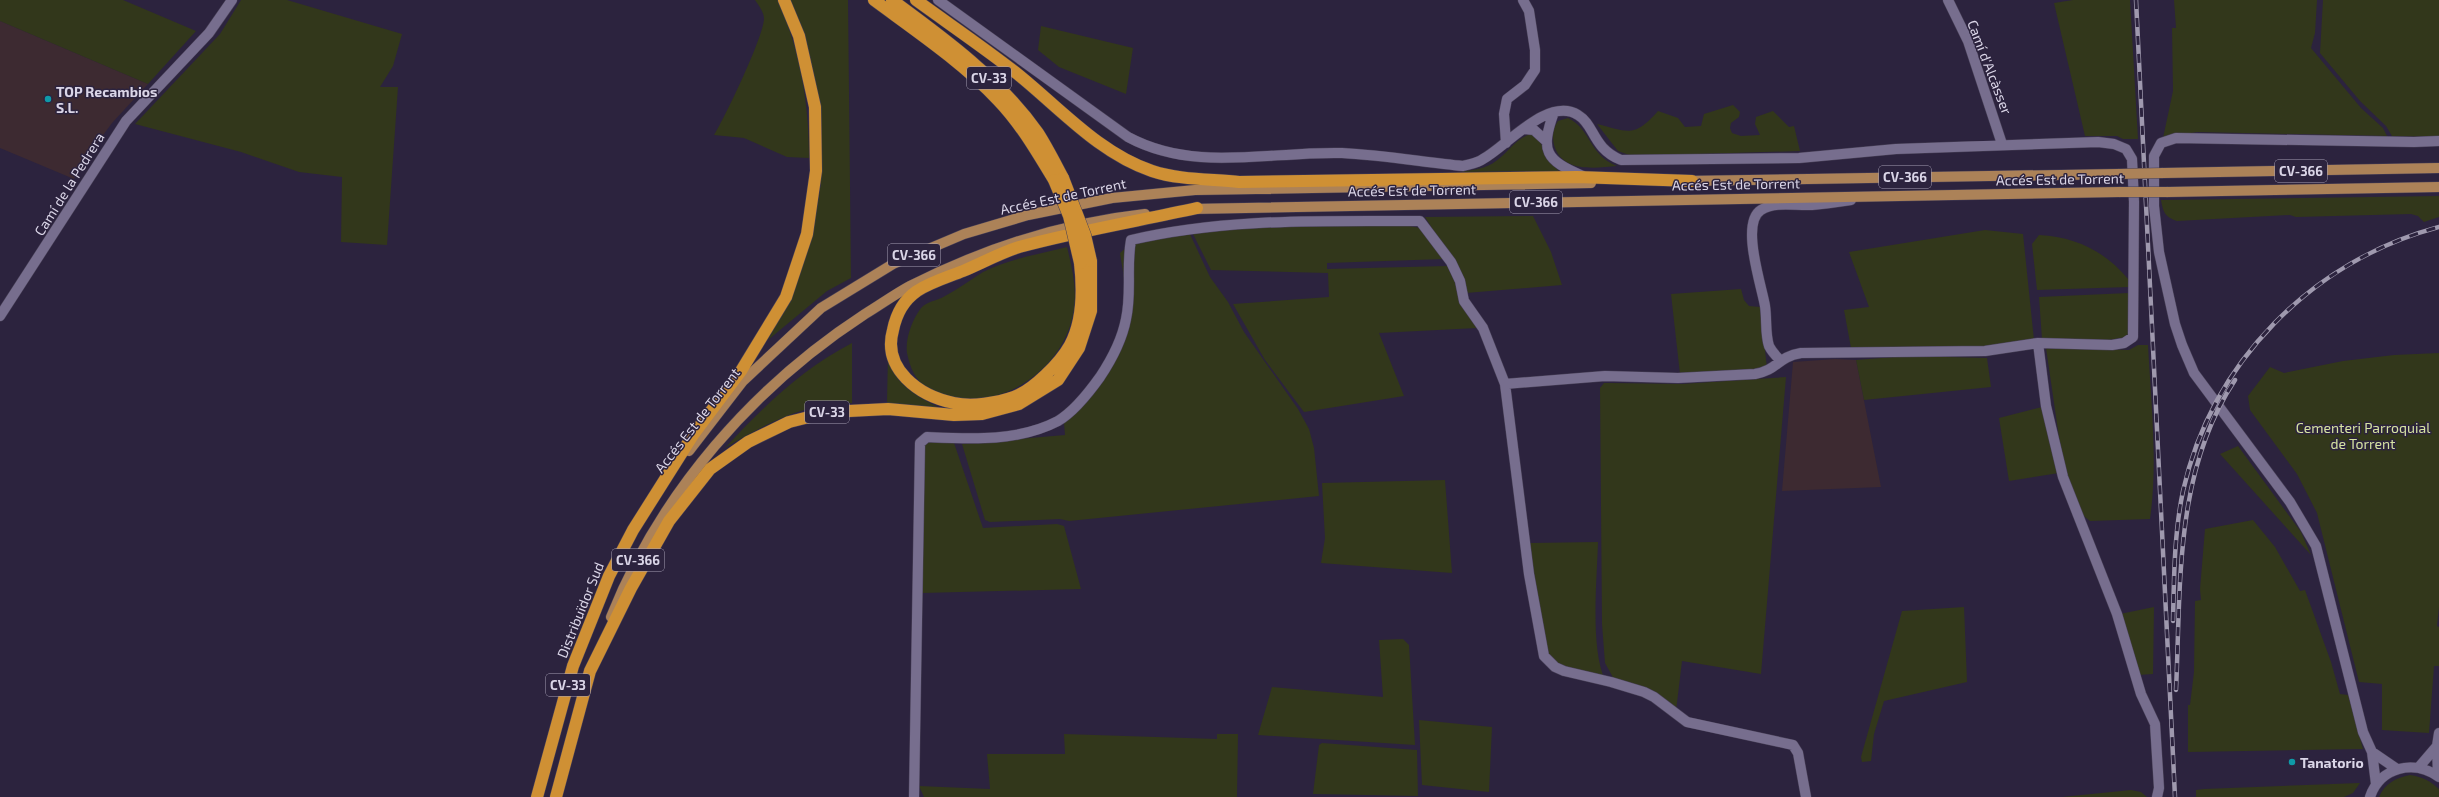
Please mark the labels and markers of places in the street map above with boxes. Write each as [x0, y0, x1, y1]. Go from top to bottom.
place label: TOP Recambios S.L. [56, 83, 158, 116]
marker: TOP Recambios S.L. [43, 94, 53, 104]
place label: Tanatorio [2300, 754, 2364, 771]
marker: Tanatorio [2287, 757, 2297, 767]

